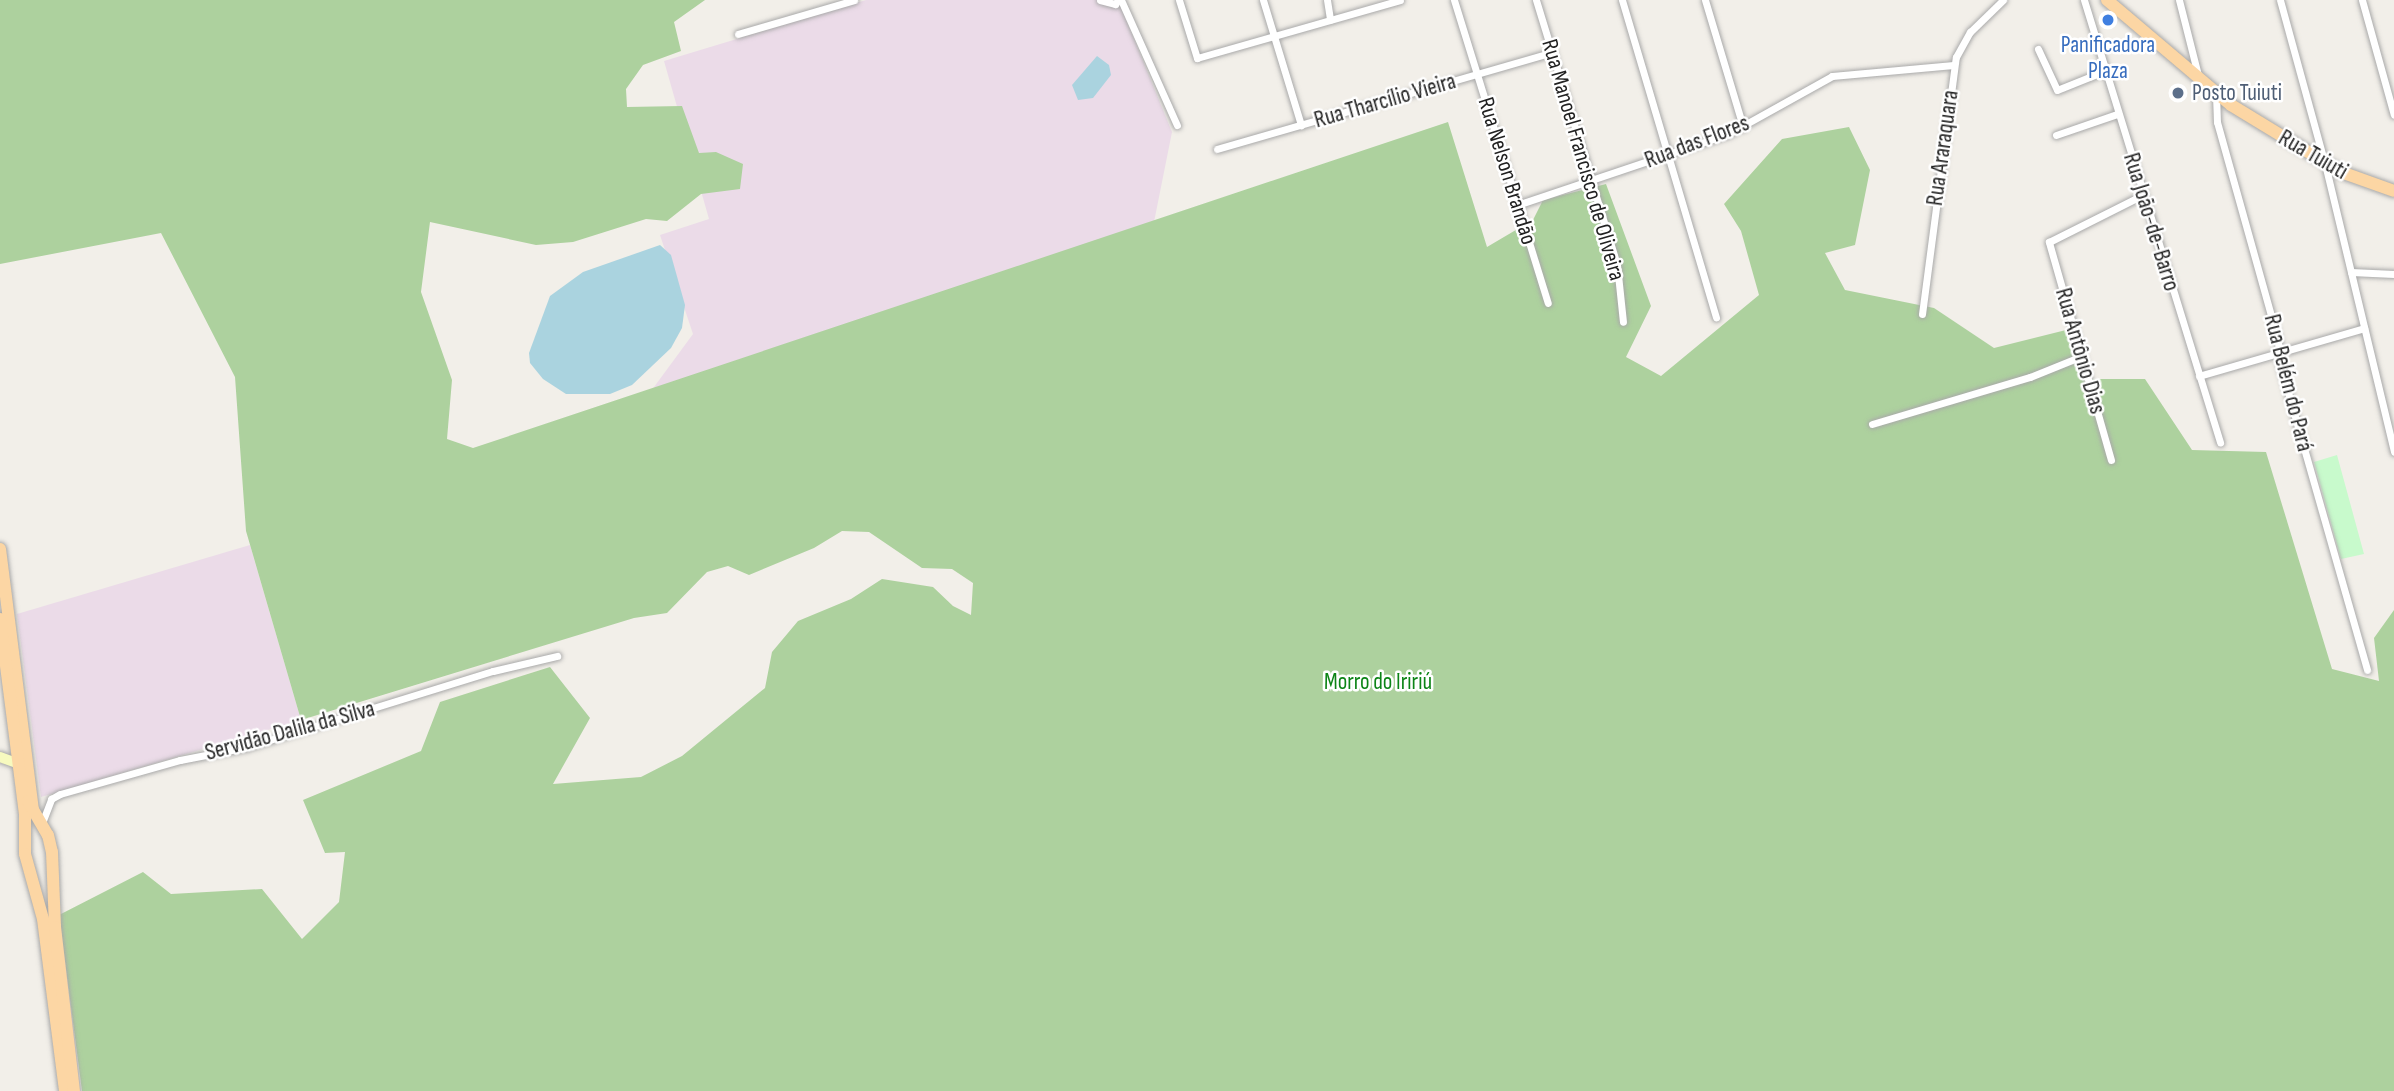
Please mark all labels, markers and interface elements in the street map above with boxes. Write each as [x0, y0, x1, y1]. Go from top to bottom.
marker: Panificadora Plaza [2100, 12, 2116, 28]
place label: Panificadora Plaza [2061, 31, 2155, 85]
street label: Rua Manoel Francisco de Oliveira [1535, 36, 1631, 284]
street label: Rua Tharcílio Vieira [1311, 68, 1459, 134]
place label: Posto Tuiuti [2192, 79, 2282, 107]
marker: Posto Tuiuti [2170, 85, 2186, 101]
street label: Rua Araraquara [1921, 88, 1965, 208]
street label: Rua Nelson Brandão [1472, 94, 1542, 248]
street label: Rua das Flores [1641, 110, 1753, 174]
street label: Rua Tuiuti [2274, 124, 2352, 186]
street label: Rua João-de-Barro [2117, 150, 2185, 294]
street label: Rua Antônio Dias [2049, 285, 2111, 417]
street label: Rua Belém do Pará [2258, 312, 2318, 454]
park label: Morro do Iririú [1324, 668, 1432, 696]
street label: Servidão Dalila da Silva [202, 695, 378, 767]

